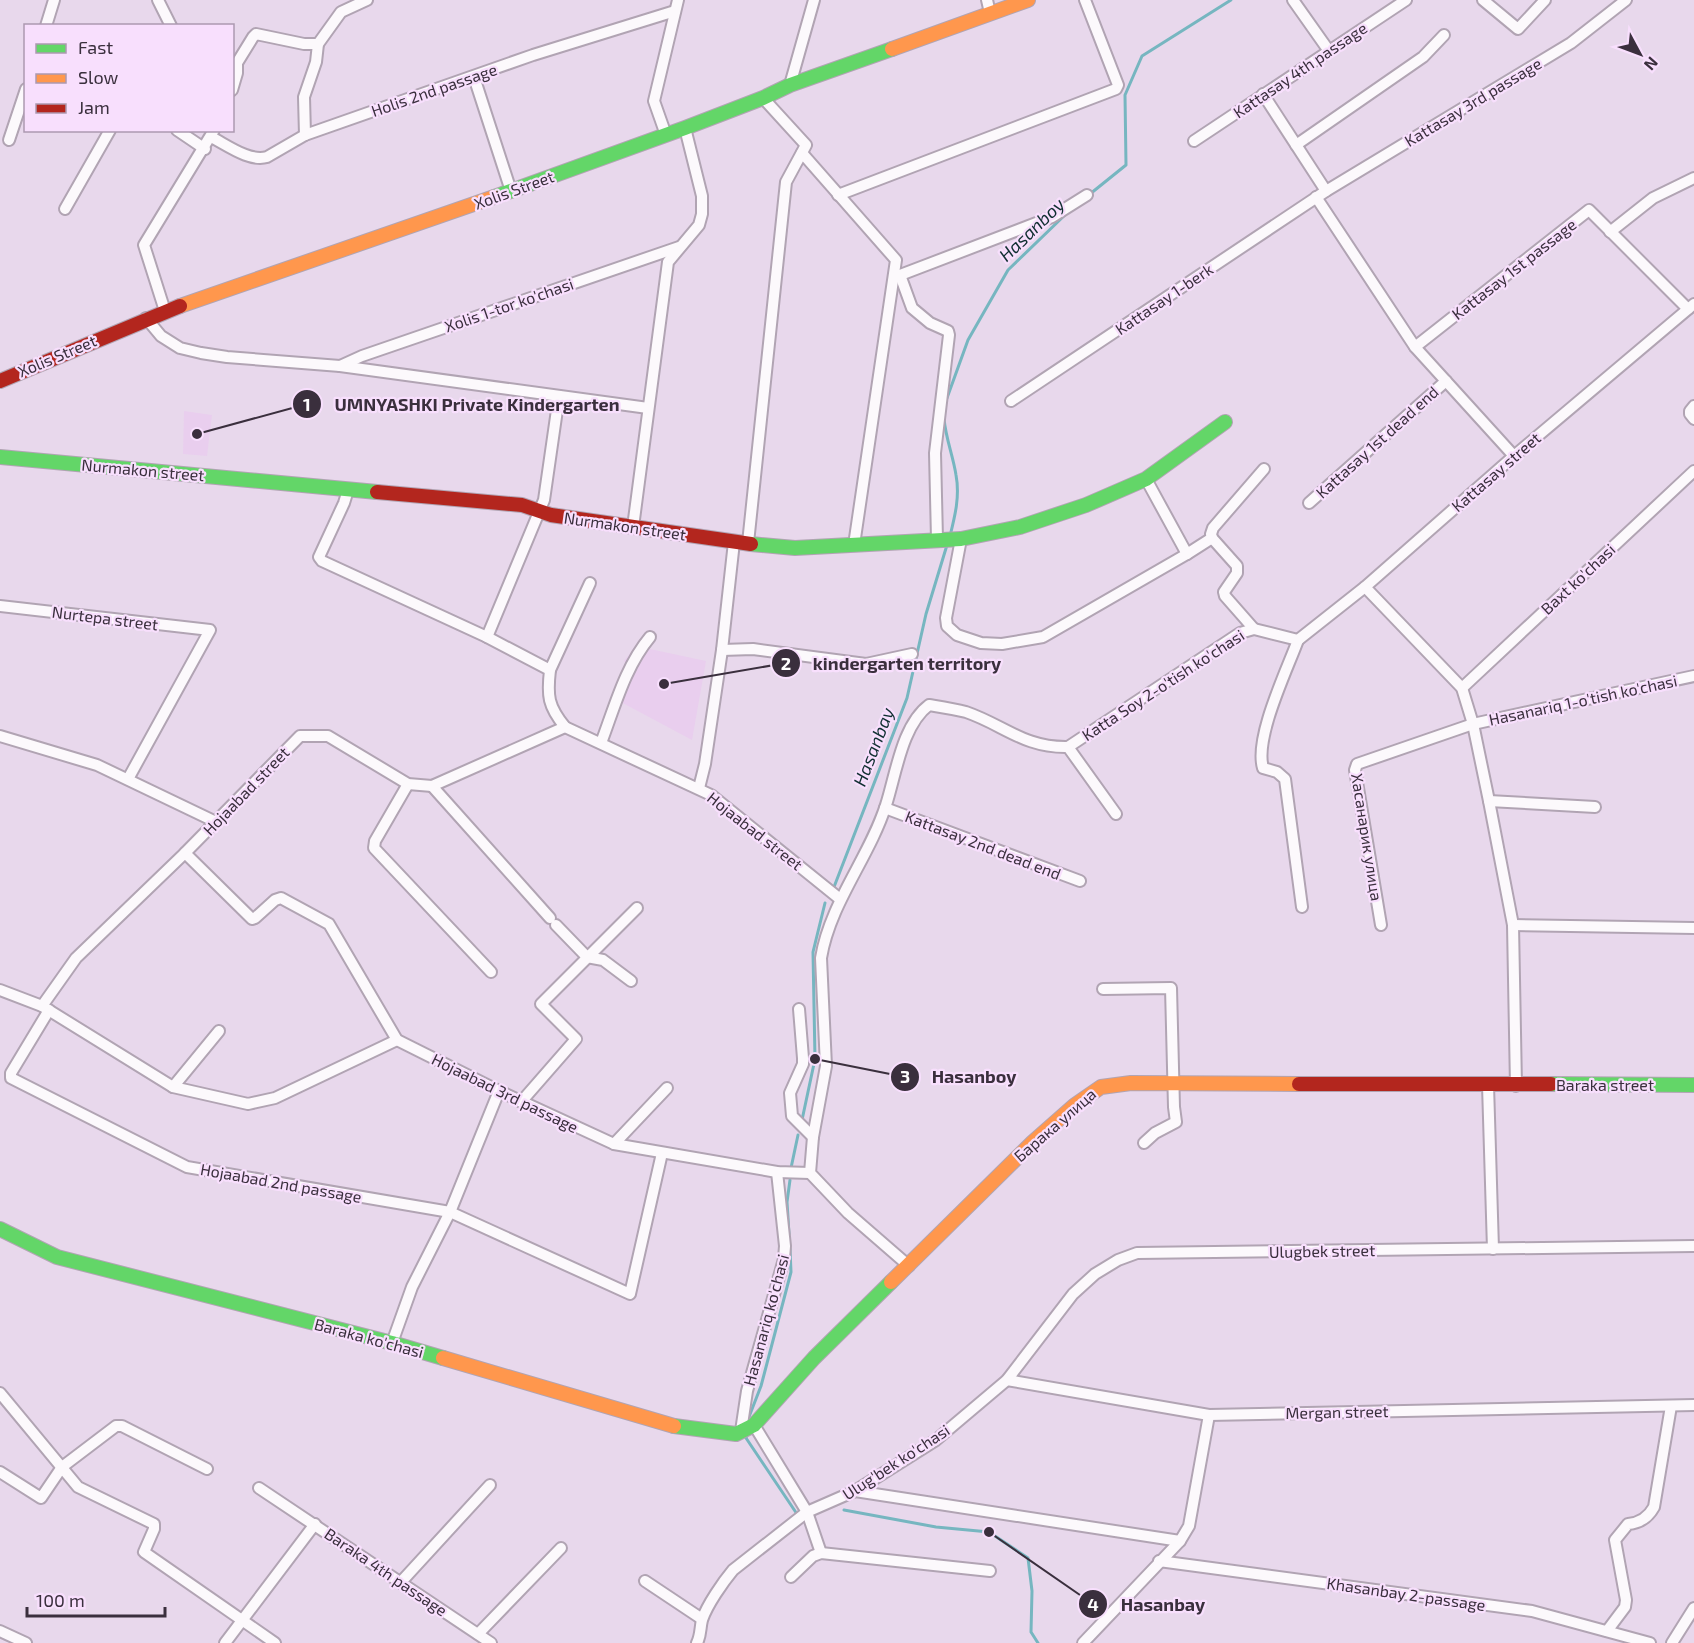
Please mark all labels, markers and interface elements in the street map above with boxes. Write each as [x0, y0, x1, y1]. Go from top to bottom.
street label: Kattasay 4th passage [1229, 18, 1370, 121]
legend [24, 24, 234, 132]
north arrow [1610, 24, 1670, 84]
text: Fast [78, 36, 113, 58]
street label: Kattasay 3rd passage [1401, 53, 1545, 150]
text: N [1641, 54, 1663, 75]
street label: Holis 2nd passage [368, 59, 499, 120]
text: Slow [78, 66, 119, 88]
text: Jam [78, 96, 110, 118]
street label: Xolis Street [471, 166, 556, 213]
water label: Hasanboy [994, 193, 1069, 266]
street label: Kattasay 1st passage [1448, 214, 1580, 323]
street label: Kattasay 1-berk [1111, 259, 1216, 338]
street label: Xolis 1-tor ko'chasi [442, 274, 576, 336]
street label: Xolis Street [15, 330, 99, 381]
street label: Kattasay 1st dead end [1311, 382, 1442, 502]
callout: UMNYASHKI Private Kindergarten [292, 386, 631, 422]
text: 1 [303, 393, 311, 415]
text: UMNYASHKI Private Kindergarten [335, 393, 620, 415]
street label: Kattasay street [1447, 428, 1544, 515]
street label: Nurmakon street [81, 455, 205, 484]
street label: Nurmakon street [563, 508, 687, 543]
street label: Baxt ko'chasi [1537, 539, 1619, 618]
street label: Nurtepa street [51, 602, 159, 633]
street label: Katta Soy 2-o'tish ko'chasi [1078, 625, 1247, 744]
callout: kindergarten territory [771, 645, 1013, 681]
text: 2 [781, 652, 791, 674]
text: kindergarten territory [813, 652, 1002, 674]
street label: Hasanariq 1-o'tish ko'chasi [1487, 670, 1679, 729]
water label: Hasanbay [848, 704, 898, 789]
street label: Hojaabad street [199, 742, 293, 840]
street label: Хасанарик улица [1347, 772, 1387, 902]
street label: Hojaabad street [703, 788, 807, 874]
street label: Kattasay 2nd dead end [903, 806, 1064, 883]
street label: Hojaabad 3rd passage [429, 1049, 581, 1137]
callout: Hasanboy [890, 1059, 1028, 1095]
text: 3 [900, 1065, 910, 1087]
text: Hasanboy [932, 1065, 1017, 1087]
street label: Baraka street [1556, 1075, 1654, 1094]
street label: Барака улица [1010, 1084, 1100, 1166]
street label: Hojaabad 2nd passage [199, 1159, 363, 1207]
street label: Ulugbek street [1269, 1240, 1375, 1261]
street label: Hasanariq ko'chasi [739, 1252, 792, 1388]
street label: Baraka ko'chasi [312, 1314, 426, 1361]
street label: Mergan street [1285, 1401, 1389, 1422]
street label: Ulug'bek ko'chasi [839, 1420, 953, 1503]
street label: Baraka 4th passage [321, 1524, 451, 1620]
street label: Khasanbay 2-passage [1325, 1573, 1487, 1614]
scale bar [27, 1580, 165, 1618]
callout: Hasanbay [1078, 1586, 1217, 1622]
text: 100 m [36, 1589, 85, 1611]
text: 4 [1087, 1593, 1099, 1615]
text: Hasanbay [1121, 1593, 1206, 1615]

